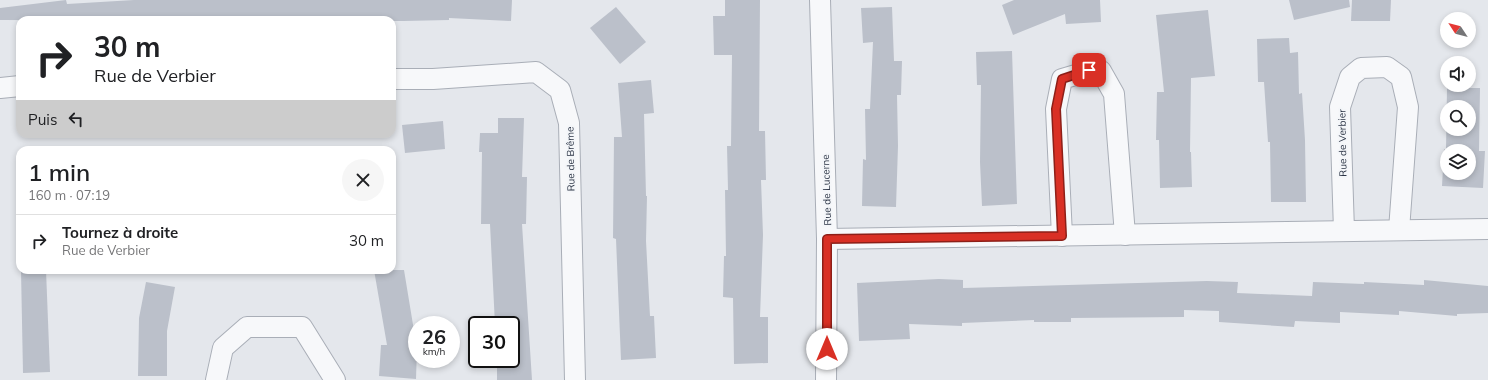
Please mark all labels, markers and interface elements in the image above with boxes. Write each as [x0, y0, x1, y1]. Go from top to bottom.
north arrow [1440, 12, 1476, 48]
map controls [1440, 12, 1476, 180]
text: 30 m [94, 29, 160, 64]
icon: right [28, 32, 80, 84]
pin [1072, 53, 1106, 87]
button: sound [1440, 56, 1476, 92]
icon: arrive [1078, 59, 1100, 81]
text: Rue de Verbier [94, 64, 216, 87]
button: search [1440, 100, 1476, 136]
icon: left [65, 108, 87, 130]
street label: Rue de Verbier [1335, 109, 1350, 177]
text: Puis [28, 110, 57, 129]
street label: Rue de Brême [563, 126, 578, 192]
button: layers [1440, 144, 1476, 180]
street label: Rue de Lucerne [819, 154, 834, 226]
text: 1 min [28, 157, 90, 187]
button: close [342, 159, 384, 201]
text: 160 m · 07:19 [28, 187, 110, 203]
text: Tournez à droite [62, 223, 178, 242]
icon: right [28, 230, 50, 252]
text: 30 m [349, 231, 384, 250]
text: Rue de Verbier [62, 242, 150, 258]
speed limit sign: 30 [468, 316, 520, 368]
text: 26 [422, 324, 446, 349]
position arrow [806, 328, 848, 370]
text: km/h [423, 345, 445, 358]

